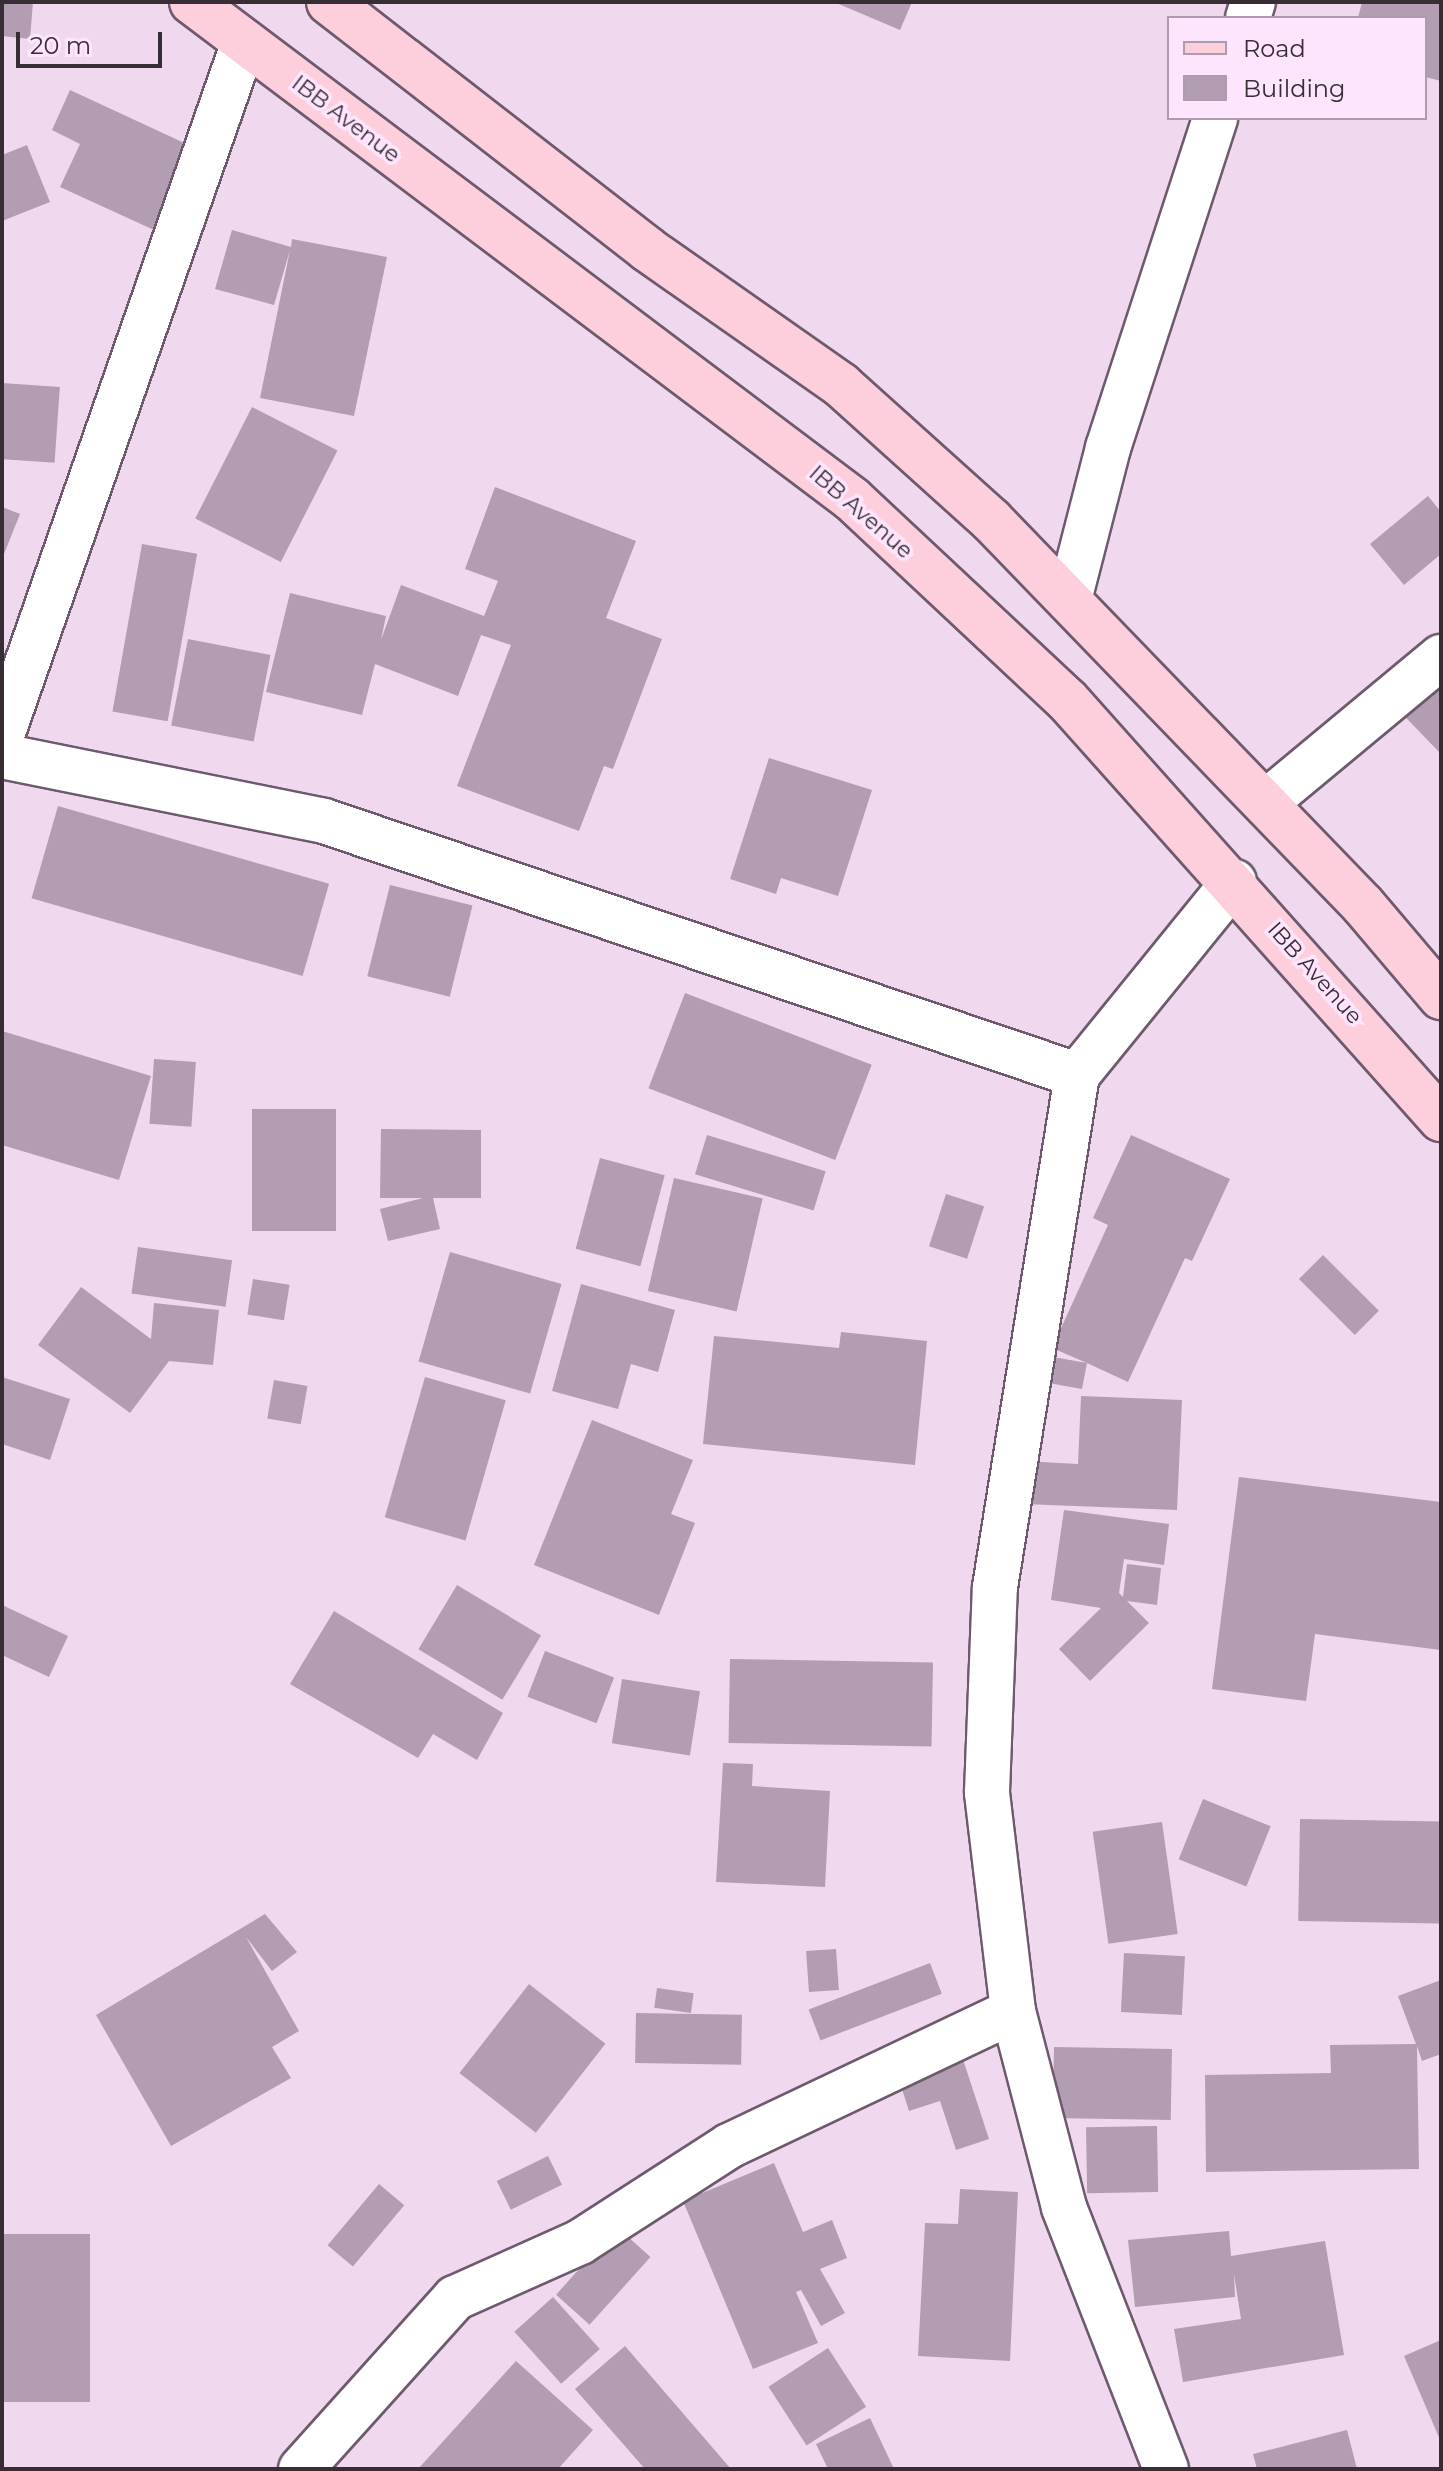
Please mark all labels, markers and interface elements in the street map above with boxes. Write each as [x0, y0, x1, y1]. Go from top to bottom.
scale bar [20, 16, 166, 66]
legend [1167, 16, 1427, 120]
text: 20 m [30, 31, 91, 60]
text: Road [1243, 34, 1306, 63]
street label: IBB Avenue [287, 70, 405, 168]
text: Building [1243, 74, 1346, 103]
street label: IBB Avenue [804, 460, 918, 564]
street label: IBB Avenue [1262, 916, 1368, 1030]

